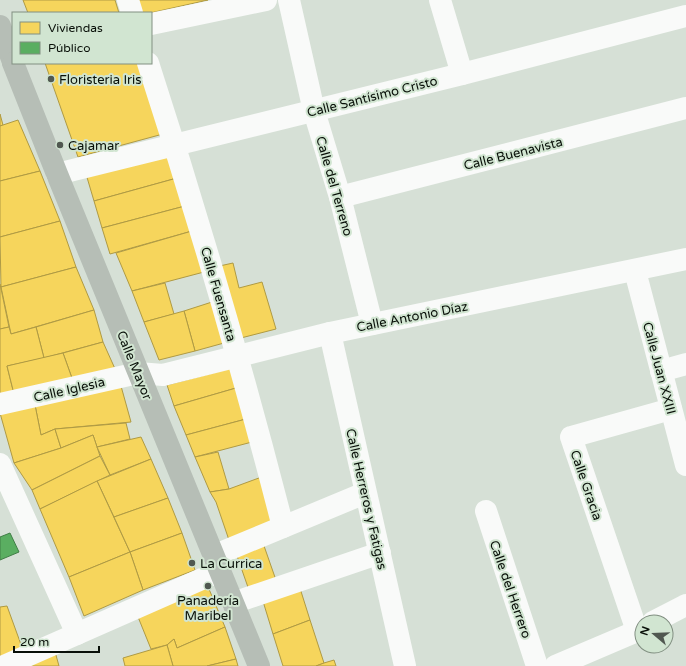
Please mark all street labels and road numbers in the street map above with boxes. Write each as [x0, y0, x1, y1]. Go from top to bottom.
street label: Calle Santísimo Cristo [305, 73, 439, 121]
street label: Calle Buenavista [462, 134, 564, 174]
street label: Calle del Terreno [312, 135, 356, 238]
street label: Calle Fuensanta [197, 245, 239, 343]
street label: Calle Antonio Díaz [355, 298, 469, 336]
street label: Calle Juan XXIII [639, 320, 679, 416]
street label: Calle Mayor [113, 328, 155, 402]
street label: Calle Iglesia [32, 374, 106, 406]
street label: Calle Herreros y Fatigas [342, 427, 390, 571]
street label: Calle Gracia [567, 448, 606, 523]
street label: Calle del Herrero [486, 538, 534, 640]

